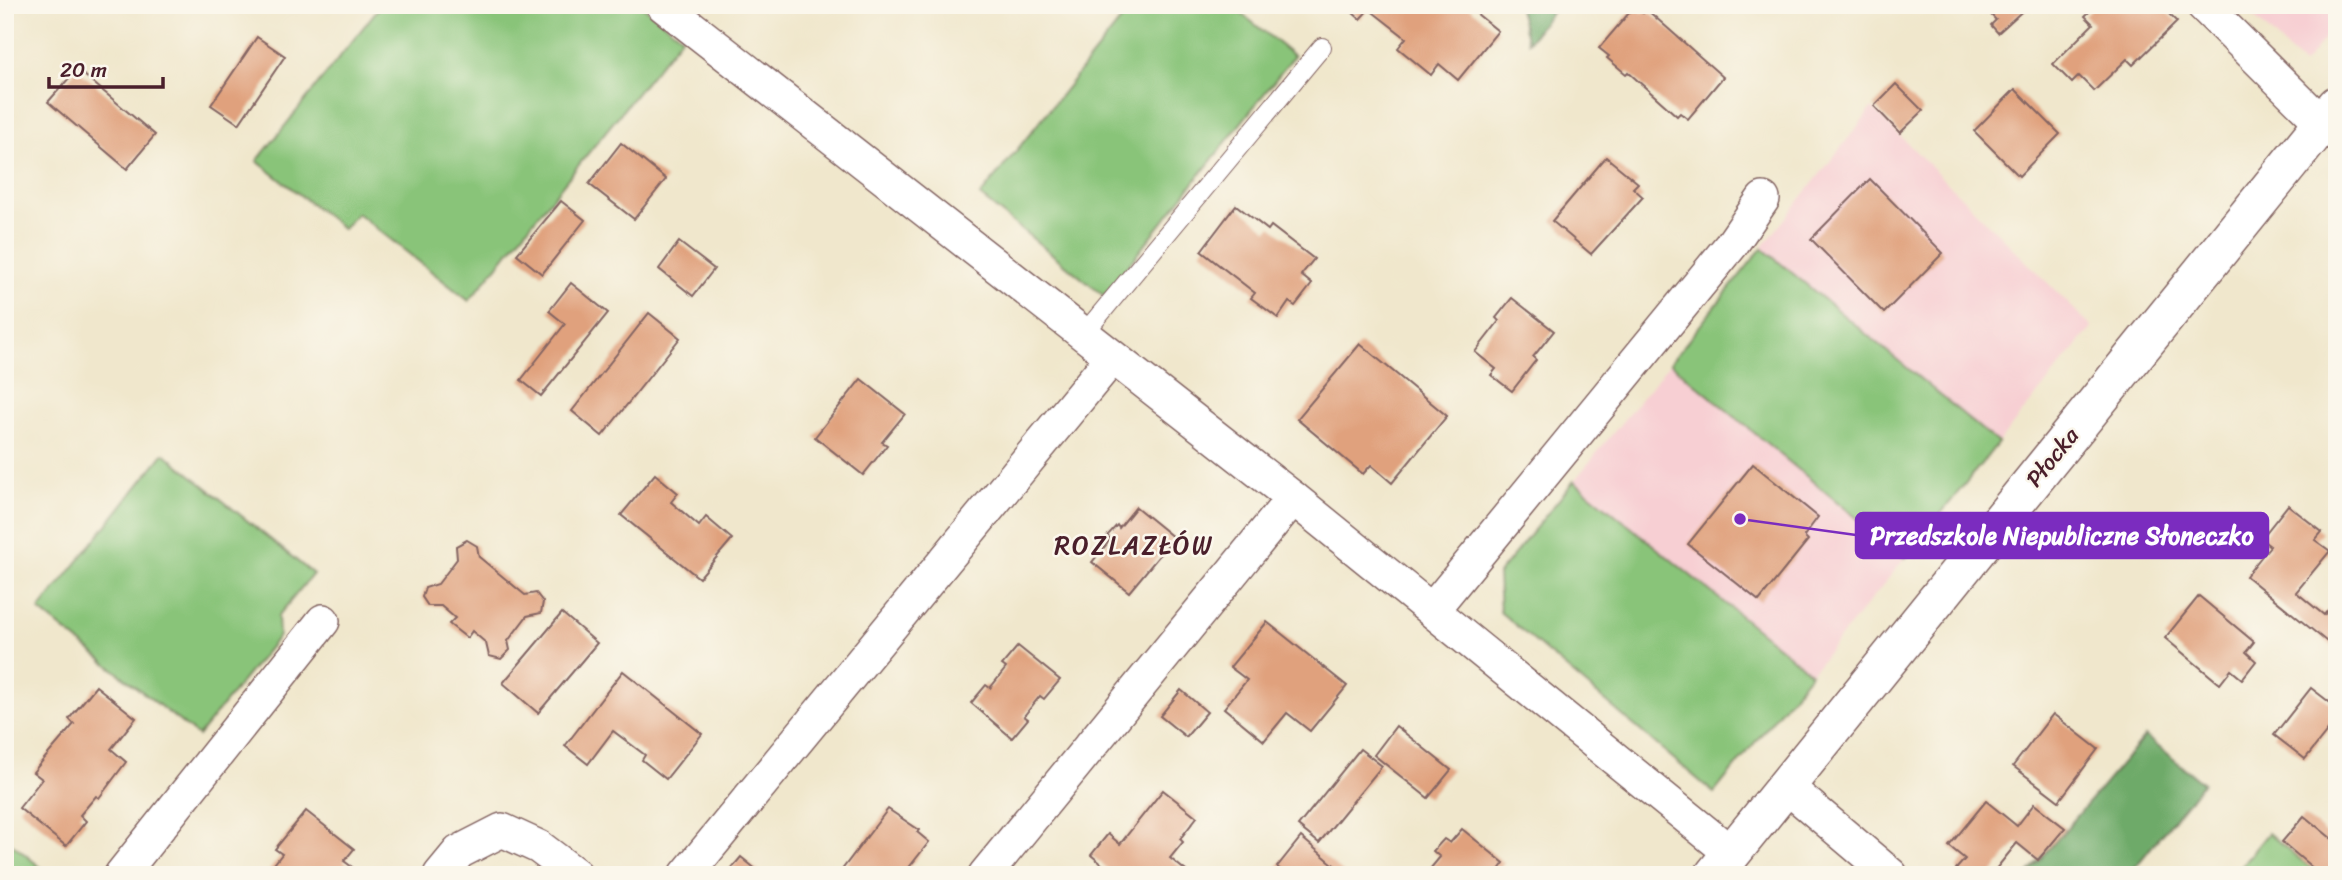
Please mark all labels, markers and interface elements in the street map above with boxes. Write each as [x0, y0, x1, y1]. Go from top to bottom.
scale bar [49, 46, 163, 90]
text: 20 m [60, 51, 107, 89]
street label: Płocka [2015, 417, 2090, 497]
callout: Przedszkole Niepubliczne Słoneczko [1856, 513, 2268, 558]
text: Przedszkole Niepubliczne Słoneczko [1870, 515, 2255, 557]
district label: ROZLAZŁÓW [1054, 522, 1214, 568]

